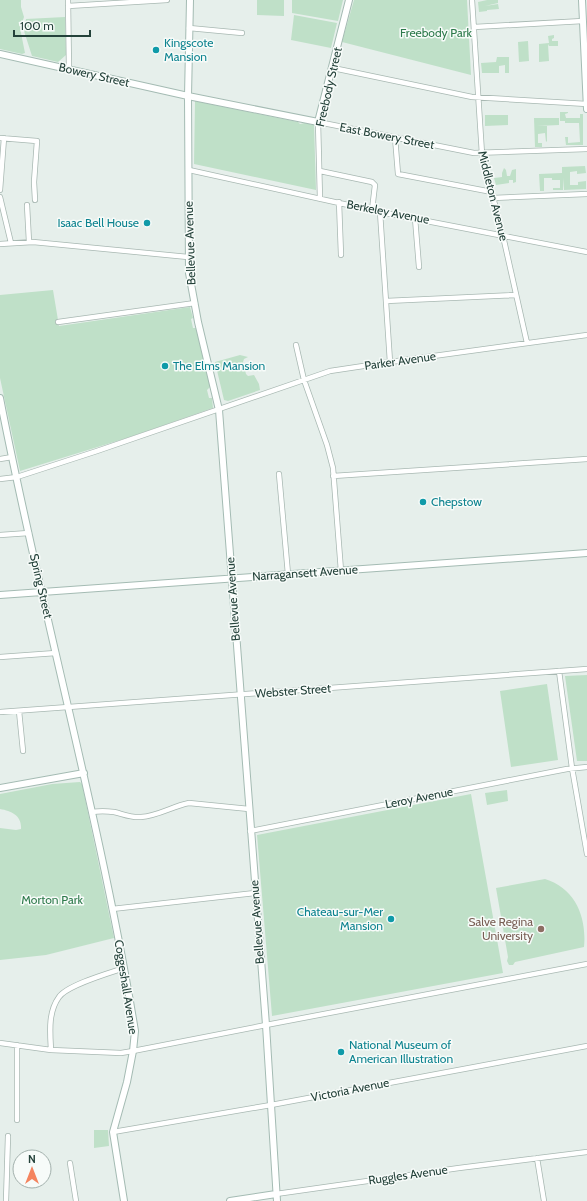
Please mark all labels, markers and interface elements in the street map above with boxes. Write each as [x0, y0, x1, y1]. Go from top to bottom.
scale bar [14, 12, 90, 38]
text: 100 m [20, 18, 54, 33]
park label: Freebody Park [400, 25, 473, 40]
place label: Kingscote Mansion [164, 35, 213, 64]
marker: Kingscote Mansion [151, 45, 161, 55]
street label: Freebody Street [312, 46, 345, 128]
street label: Bowery Street [57, 59, 131, 90]
street label: East Bowery Street [339, 119, 436, 152]
street label: Middleton Avenue [475, 149, 512, 243]
street label: Berkeley Avenue [345, 196, 431, 227]
street label: Bellevue Avenue [181, 201, 198, 285]
place label: Isaac Bell House [57, 215, 139, 230]
marker: Isaac Bell House [142, 218, 152, 228]
street label: Parker Avenue [363, 348, 437, 373]
place label: The Elms Mansion [173, 358, 266, 373]
marker: The Elms Mansion [160, 361, 170, 371]
place label: Chepstow [431, 494, 482, 509]
marker: Chepstow [418, 497, 428, 507]
street label: Spring Street [27, 552, 56, 620]
street label: Bellevue Avenue [222, 557, 243, 642]
street label: Narragansett Avenue [252, 561, 358, 584]
street label: Webster Street [254, 680, 331, 701]
street label: Leroy Avenue [384, 784, 454, 811]
street label: Bellevue Avenue [246, 880, 267, 965]
park label: Morton Park [21, 892, 83, 907]
place label: Chateau-sur-Mer Mansion [297, 904, 383, 933]
marker: Chateau-sur-Mer Mansion [386, 914, 396, 924]
place label: Salve Regina University [468, 914, 533, 943]
marker: Salve Regina University [536, 924, 546, 934]
street label: Coggeshall Avenue [112, 939, 141, 1035]
place label: National Museum of American Illustration [349, 1037, 453, 1066]
marker: National Museum of American Illustration [336, 1047, 346, 1057]
street label: Victoria Avenue [310, 1075, 390, 1104]
north arrow [12, 1149, 52, 1189]
text: N [28, 1152, 36, 1166]
street label: Ruggles Avenue [367, 1162, 449, 1187]

